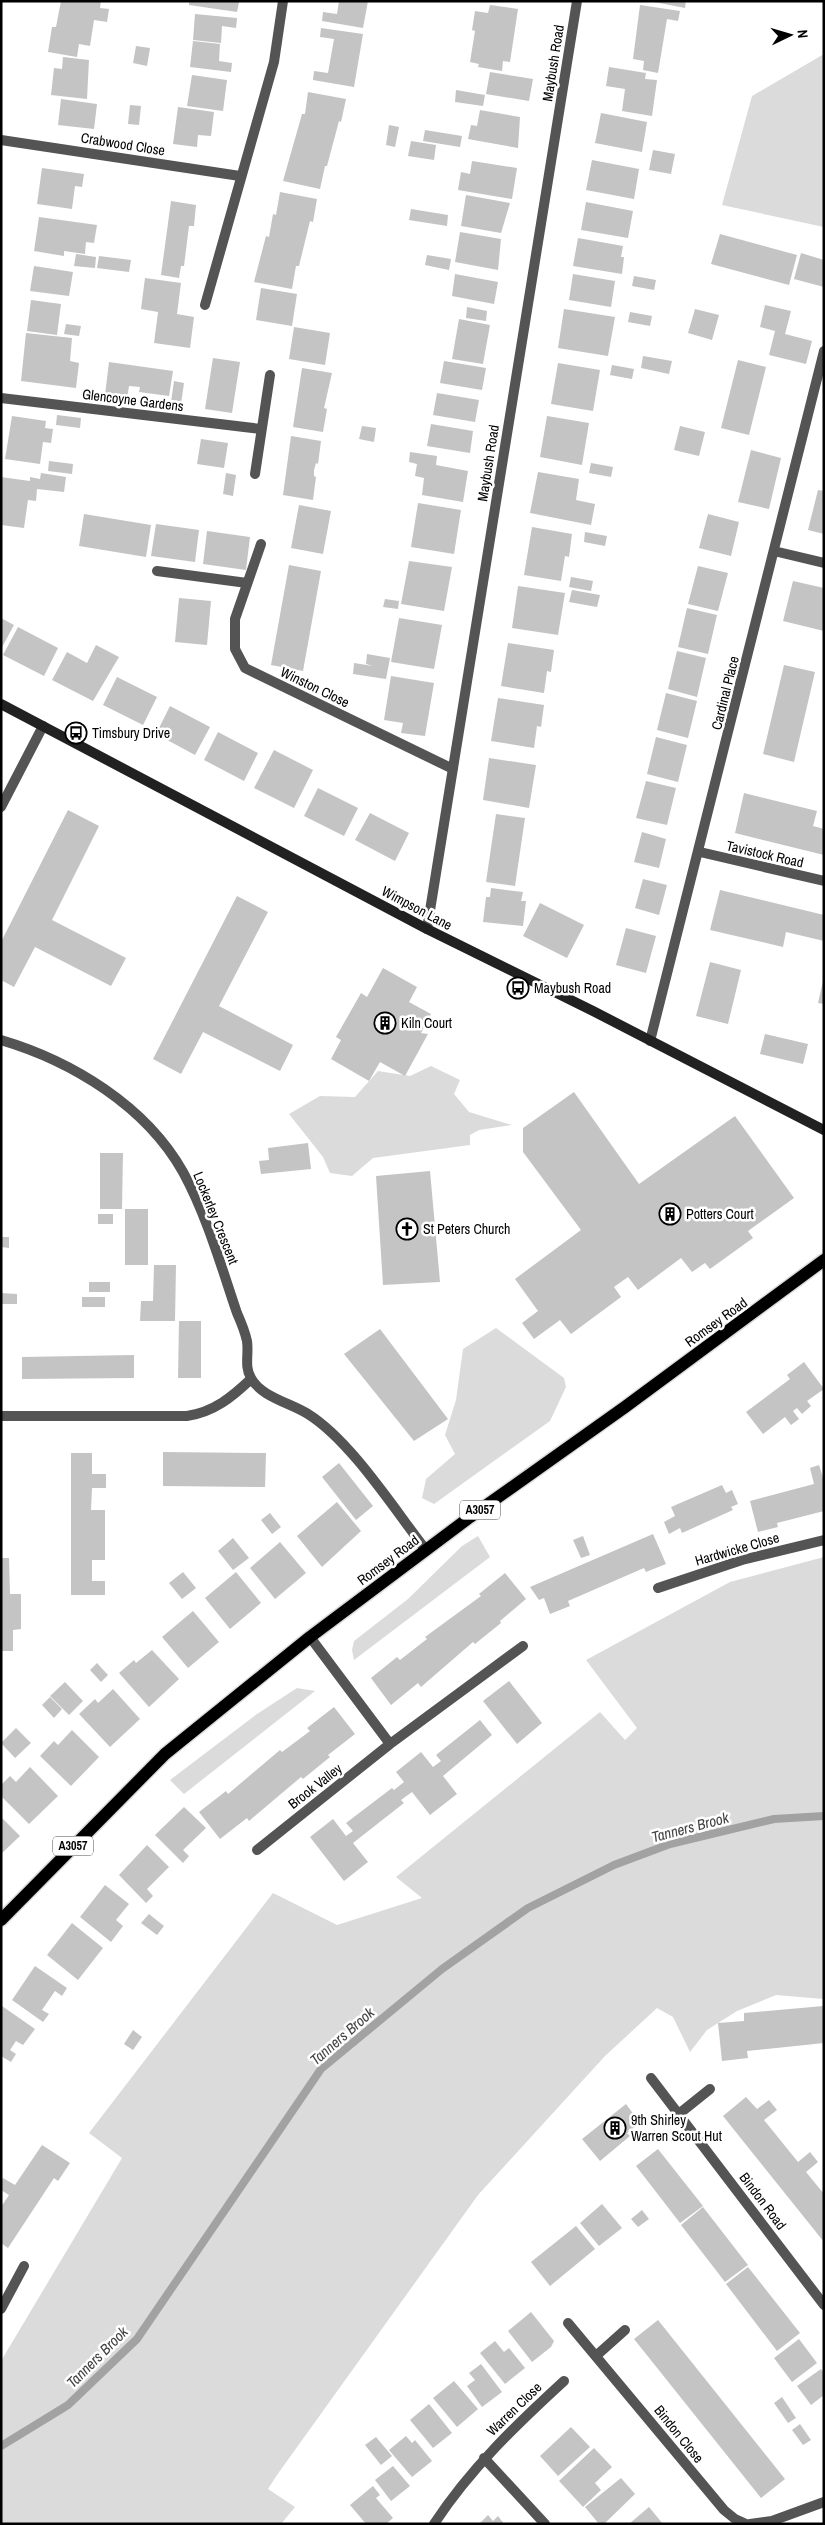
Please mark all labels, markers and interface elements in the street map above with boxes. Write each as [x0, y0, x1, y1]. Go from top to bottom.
north arrow [765, 10, 815, 60]
street label: Maybush Road [538, 23, 568, 103]
text: N [794, 29, 812, 39]
street label: Crabwood Close [80, 128, 166, 160]
street label: Glencoyne Gardens [81, 385, 185, 415]
street label: Maybush Road [473, 423, 503, 503]
street label: Cardinal Place [707, 654, 743, 732]
street label: Winston Close [278, 663, 352, 711]
bus stop icon: Timsbury Drive [64, 721, 88, 745]
place label: Timsbury Drive [92, 724, 170, 742]
street label: Tavistock Road [725, 836, 805, 872]
street label: Wimpson Lane [379, 882, 455, 934]
bus stop icon: Maybush Road [506, 976, 530, 1000]
place label: Maybush Road [534, 979, 611, 997]
building icon: Kiln Court [373, 1011, 397, 1035]
place label: Kiln Court [401, 1014, 452, 1032]
street label: Lockerley Crescent [189, 1169, 243, 1267]
building icon: Potters Court [658, 1202, 682, 1226]
place label: Potters Court [686, 1205, 754, 1223]
church icon: St Peters Church [395, 1217, 419, 1241]
place label: St Peters Church [423, 1220, 510, 1238]
street label: Romsey Road [681, 1293, 751, 1351]
road number: A3057 [460, 1500, 500, 1520]
street label: Hardwicke Close [693, 1528, 781, 1570]
street label: Romsey Road [354, 1531, 422, 1589]
street label: Brook Valley [284, 1759, 346, 1813]
water label: Tanners Brook [649, 1806, 732, 1847]
road number: A3057 [53, 1836, 93, 1855]
water label: Tanners Brook [305, 2002, 379, 2070]
place label: 9th Shirley Warren Scout Hut [631, 2111, 722, 2145]
building icon: 9th Shirley Warren Scout Hut [603, 2116, 627, 2140]
street label: Bindon Road [736, 2169, 790, 2233]
water label: Tanners Brook [62, 2321, 133, 2392]
street label: Warren Close [483, 2378, 545, 2440]
street label: Bindon Close [650, 2402, 708, 2466]

